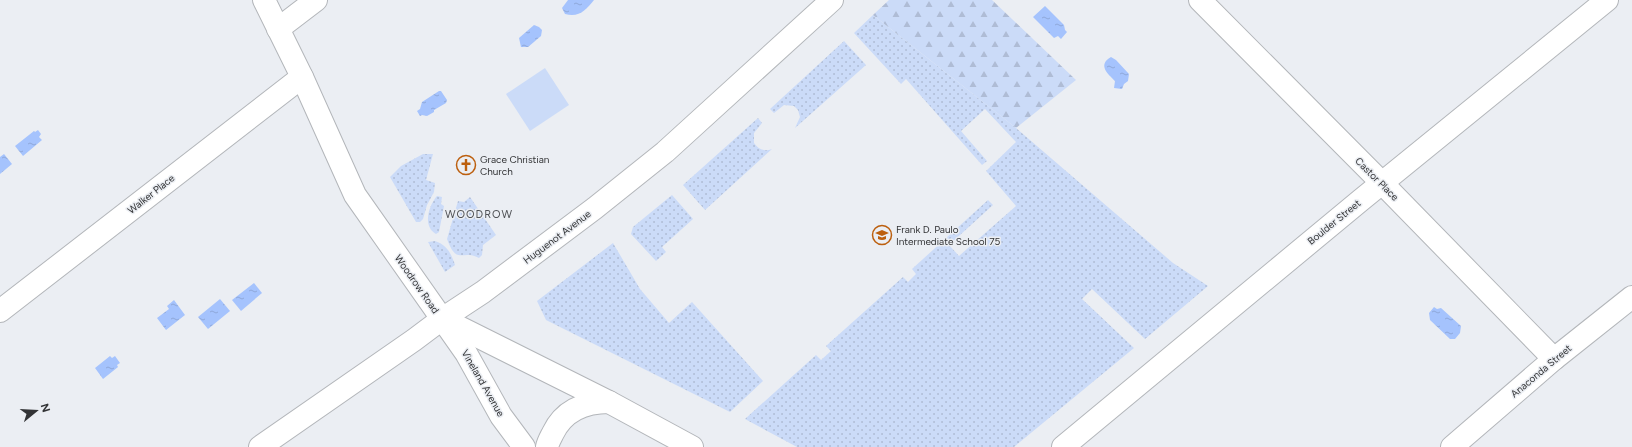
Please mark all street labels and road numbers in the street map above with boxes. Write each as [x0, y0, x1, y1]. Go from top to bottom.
street label: Castor Place [1352, 154, 1402, 204]
street label: Walker Place [125, 171, 178, 217]
street label: Boulder Street [1305, 196, 1363, 247]
street label: Huguenot Avenue [521, 207, 594, 267]
street label: Woodrow Road [392, 252, 442, 316]
street label: Anaconda Street [1508, 342, 1574, 400]
street label: Vineland Avenue [459, 347, 508, 419]

